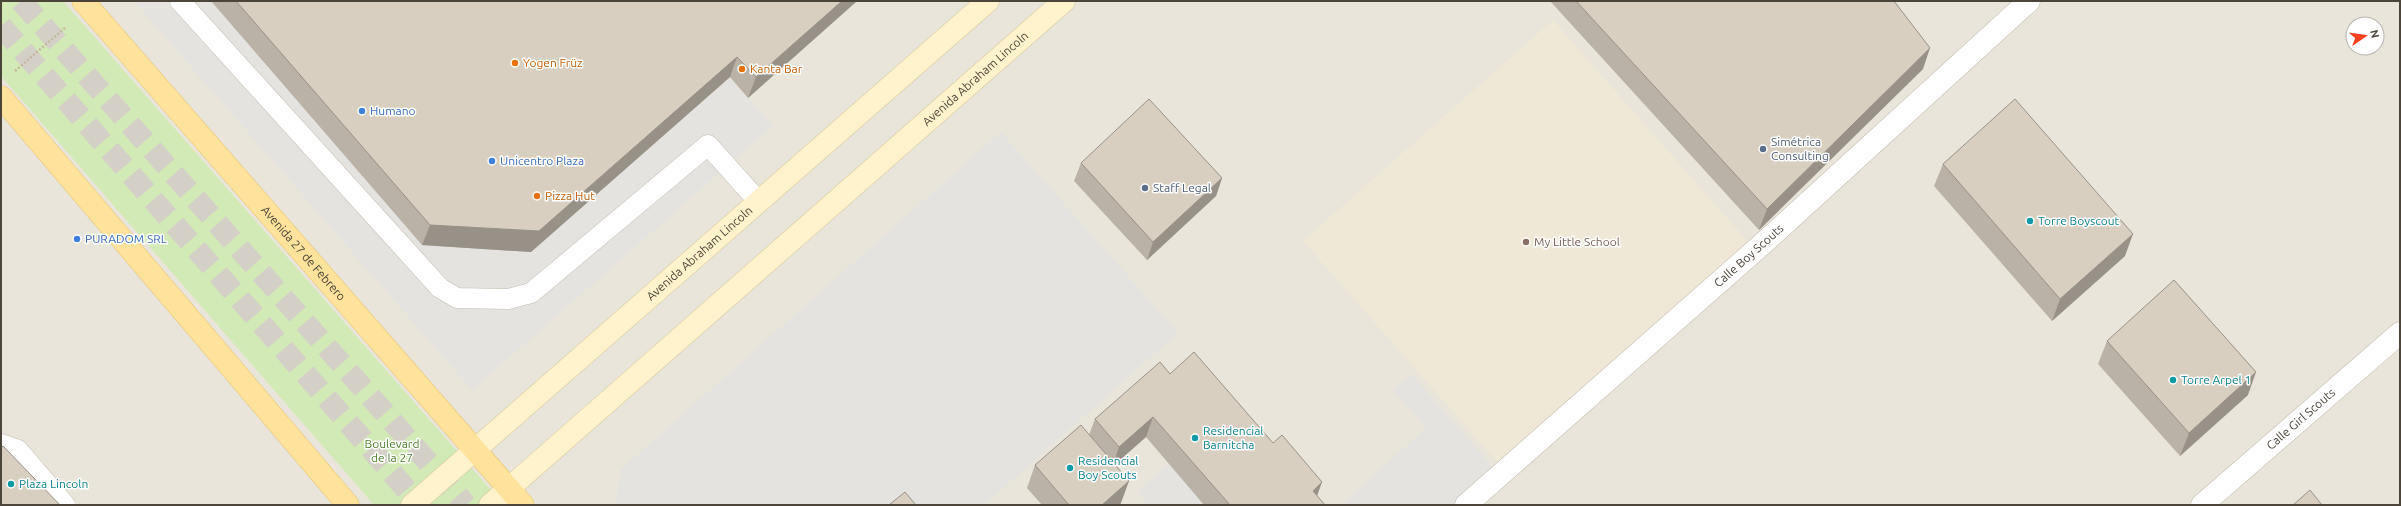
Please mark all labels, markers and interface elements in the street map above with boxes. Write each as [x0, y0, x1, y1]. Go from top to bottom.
north arrow [2345, 16, 2385, 56]
text: N [2368, 28, 2382, 39]
street label: Avenida Abraham Lincoln [920, 29, 1031, 128]
place label: Yogen Früz [523, 56, 583, 69]
marker: Yogen Früz [510, 58, 520, 68]
place label: Kanta Bar [750, 62, 803, 75]
marker: Kanta Bar [737, 64, 747, 74]
place label: Humano [370, 104, 416, 117]
marker: Humano [357, 106, 367, 116]
place label: Simétrica Consulting [1771, 135, 1829, 162]
marker: Simétrica Consulting [1758, 144, 1768, 154]
place label: Unicentro Plaza [500, 154, 584, 167]
marker: Unicentro Plaza [487, 156, 497, 166]
place label: Staff Legal [1153, 181, 1211, 194]
marker: Staff Legal [1140, 183, 1150, 193]
place label: Pizza Hut [545, 189, 595, 202]
marker: Pizza Hut [532, 191, 542, 201]
street label: Avenida 27 de Febrero [259, 203, 348, 303]
street label: Avenida Abraham Lincoln [644, 203, 755, 303]
place label: Torre Boyscout [2038, 214, 2120, 227]
marker: Torre Boyscout [2025, 216, 2035, 226]
street label: Calle Boy Scouts [1711, 221, 1786, 289]
place label: PURADOM SRL [85, 232, 167, 245]
marker: PURADOM SRL [72, 234, 82, 244]
place label: My Little School [1534, 235, 1620, 248]
marker: My Little School [1521, 237, 1531, 247]
place label: Torre Arpel 1 [2181, 373, 2251, 386]
marker: Torre Arpel 1 [2168, 375, 2178, 385]
street label: Calle Girl Scouts [2264, 386, 2337, 452]
place label: Residencial Barnitcha [1203, 424, 1264, 451]
marker: Residencial Barnitcha [1190, 433, 1200, 443]
park label: Boulevard de la 27 [365, 437, 419, 464]
place label: Residencial Boy Scouts [1078, 454, 1139, 481]
marker: Residencial Boy Scouts [1065, 463, 1075, 473]
place label: Plaza Lincoln [19, 477, 88, 490]
marker: Plaza Lincoln [6, 479, 16, 489]

